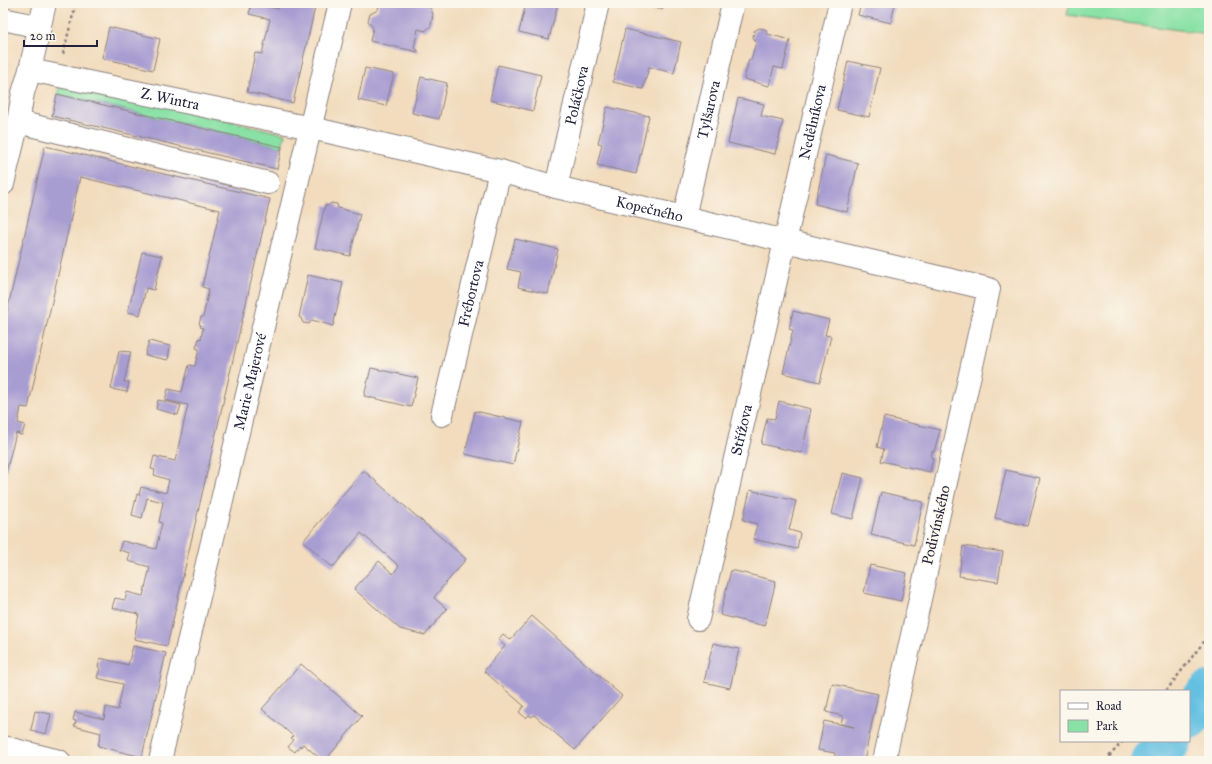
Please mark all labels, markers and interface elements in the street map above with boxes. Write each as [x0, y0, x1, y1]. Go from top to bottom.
scale bar [24, 22, 97, 48]
text: 20 m [30, 29, 56, 43]
street label: Poláčkova [561, 63, 593, 127]
street label: Tylšarova [693, 78, 724, 141]
street label: Nedělníkova [795, 82, 830, 161]
street label: Z. Wintra [139, 84, 202, 114]
street label: Kopečného [614, 192, 685, 226]
street label: Frébortova [454, 257, 488, 329]
street label: Marie Majerové [230, 331, 270, 432]
street label: Střížova [727, 402, 756, 457]
street label: Podivínského [918, 483, 954, 567]
legend [1060, 690, 1190, 742]
text: Road [1096, 699, 1122, 713]
text: Park [1096, 719, 1118, 733]

